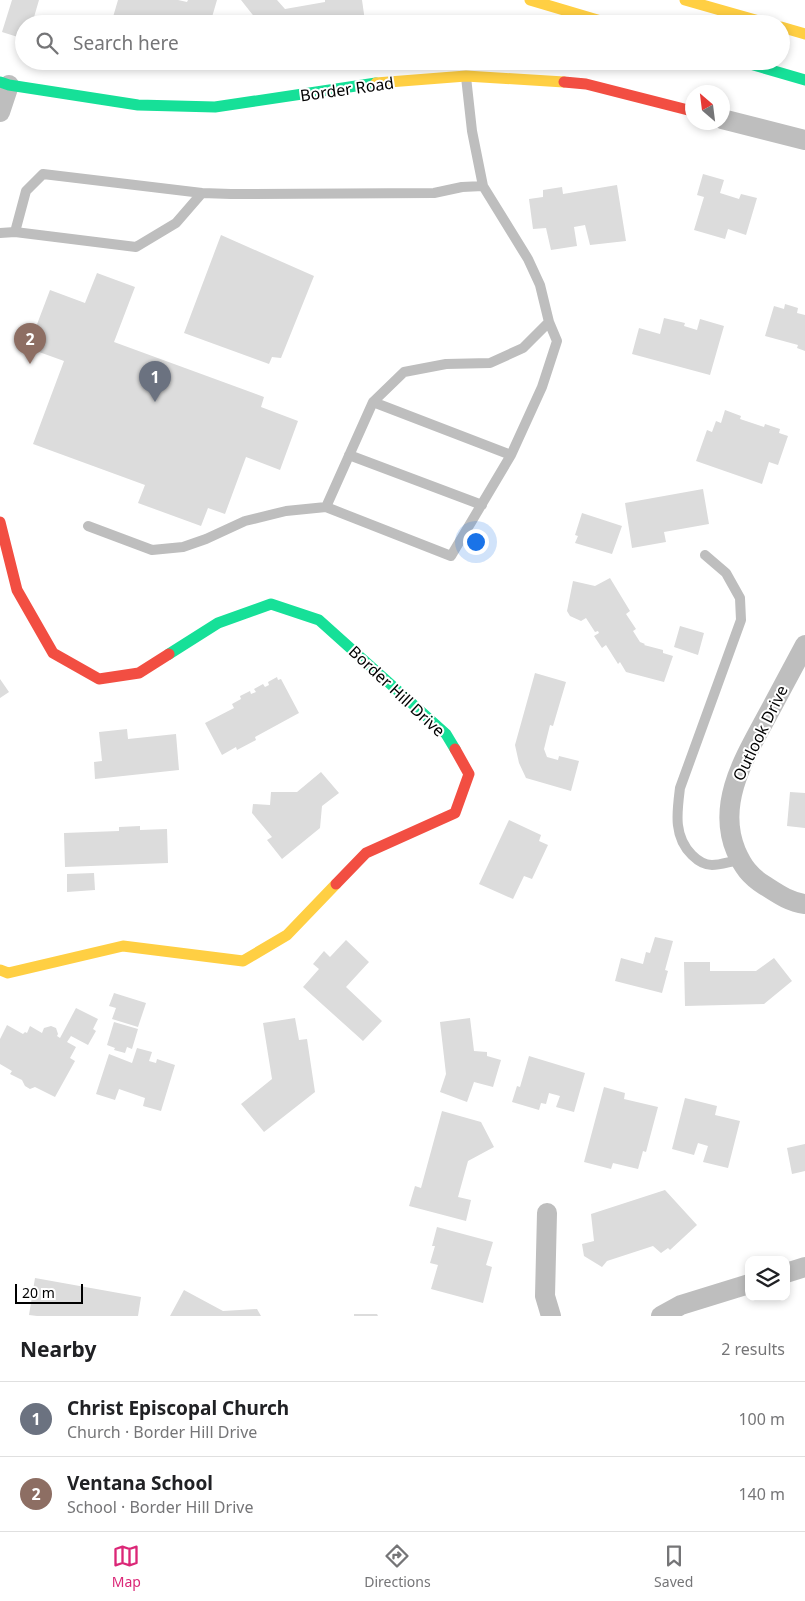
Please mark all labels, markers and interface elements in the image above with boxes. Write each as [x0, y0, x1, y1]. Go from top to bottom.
search box [15, 15, 790, 70]
icon: search [33, 29, 61, 57]
text: Search here [73, 30, 179, 56]
street label: Border Road [299, 72, 395, 106]
north arrow [685, 85, 730, 130]
pin: 2 [14, 323, 46, 364]
pin: 1 [139, 361, 171, 402]
your location [463, 529, 489, 555]
street label: Border Hill Drive [344, 641, 450, 741]
street label: Outlook Drive [727, 681, 793, 785]
map controls [745, 1256, 790, 1301]
button: layers [745, 1256, 790, 1301]
scale bar [15, 1281, 82, 1304]
text: 20 m [22, 1283, 55, 1302]
text: Nearby [20, 1335, 96, 1363]
text: 2 results [721, 1338, 785, 1360]
text: Christ Episcopal Church [67, 1395, 289, 1421]
text: 1 [31, 1408, 41, 1430]
text: 100 m [738, 1408, 785, 1430]
text: Church · Border Hill Drive [67, 1421, 257, 1443]
text: Ventana School [67, 1470, 213, 1496]
text: 2 [31, 1483, 41, 1505]
text: 140 m [738, 1483, 785, 1505]
text: School · Border Hill Drive [67, 1496, 253, 1518]
tab: Map [112, 1542, 141, 1591]
tab: Directions [364, 1542, 431, 1591]
tab: Saved [654, 1542, 693, 1591]

